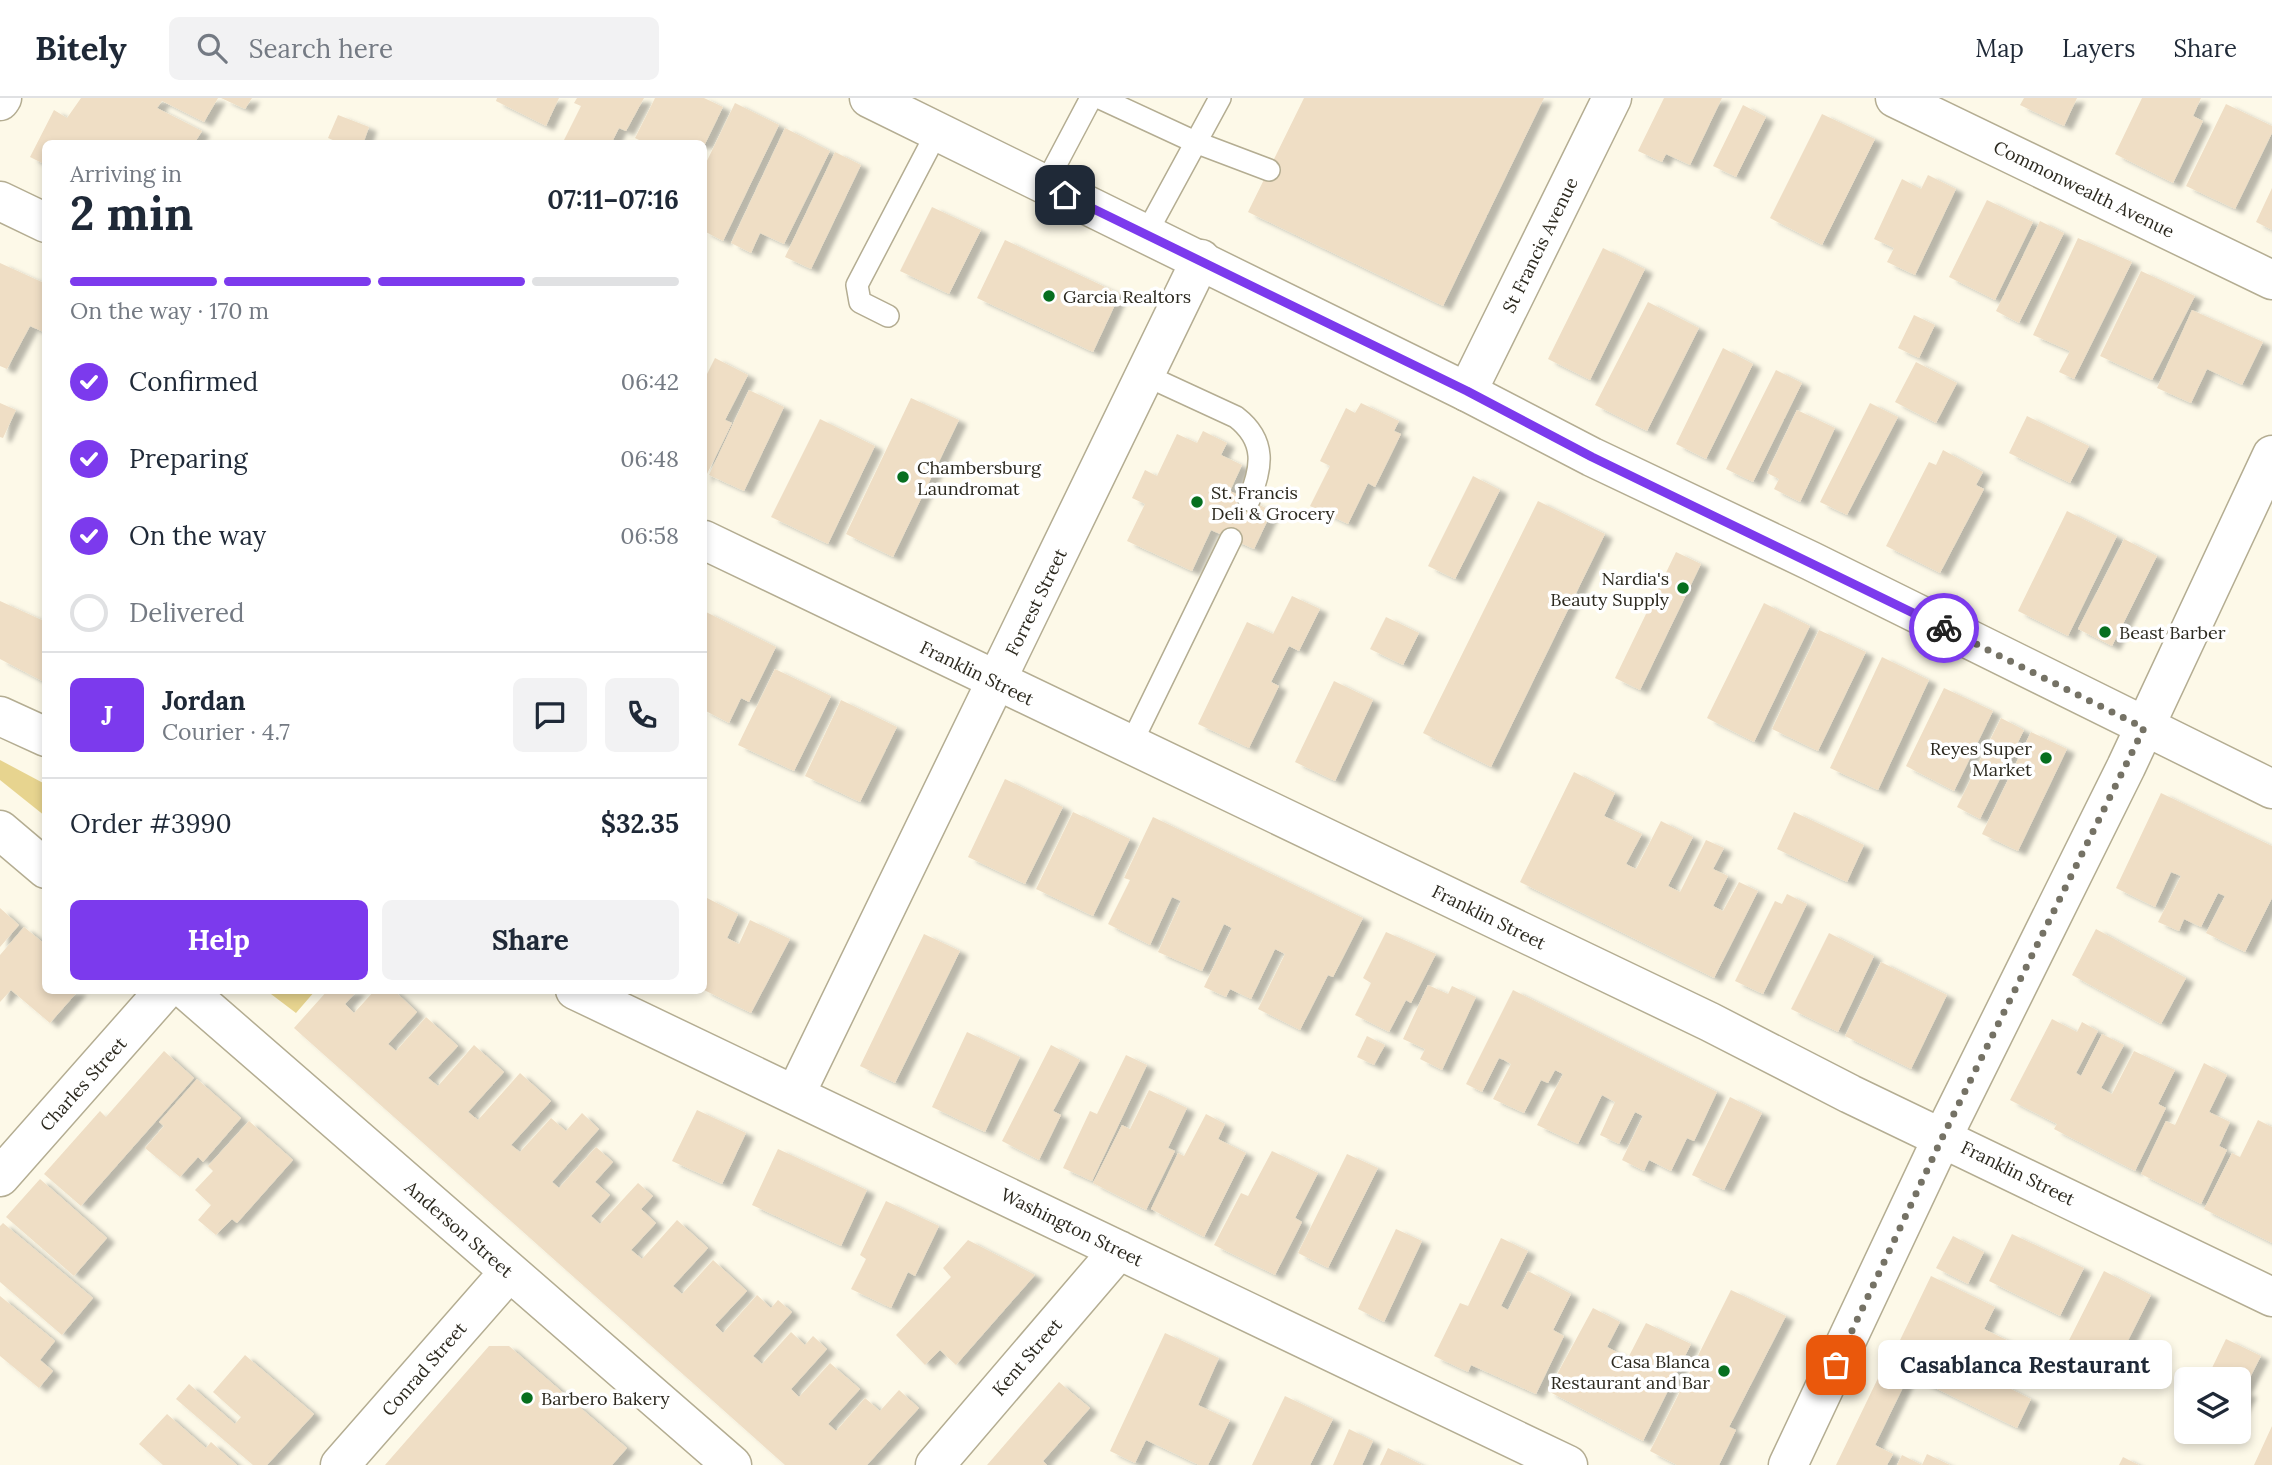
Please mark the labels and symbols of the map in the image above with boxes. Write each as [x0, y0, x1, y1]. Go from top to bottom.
street label: Commonwealth Avenue [1990, 135, 2178, 243]
pin [1035, 165, 1095, 225]
street label: St Francis Avenue [1497, 173, 1583, 317]
place label: Garcia Realtors [1063, 285, 1191, 308]
marker: Garcia Realtors [1041, 288, 1057, 304]
place label: Chambersburg Laundromat [917, 456, 1042, 500]
marker: Chambersburg Laundromat [895, 469, 911, 485]
place label: St. Francis Deli & Grocery [1211, 481, 1335, 525]
marker: St. Francis Deli & Grocery [1189, 494, 1205, 510]
street label: Forrest Street [1000, 545, 1072, 659]
place label: Nardia's Beauty Supply [1550, 567, 1669, 611]
marker: Nardia's Beauty Supply [1675, 580, 1691, 596]
courier [1909, 593, 1979, 663]
place label: Beast Barber [2119, 621, 2226, 644]
marker: Beast Barber [2097, 624, 2113, 640]
street label: Franklin Street [916, 636, 1038, 710]
place label: Reyes Super Market [1930, 737, 2032, 781]
marker: Reyes Super Market [2038, 750, 2054, 766]
street label: Franklin Street [1428, 880, 1550, 954]
street label: Charles Street [35, 1032, 131, 1136]
street label: Franklin Street [1957, 1136, 2079, 1210]
street label: Anderson Street [399, 1175, 518, 1282]
street label: Washington Street [997, 1183, 1147, 1271]
street label: Kent Street [987, 1313, 1067, 1400]
street label: Conrad Street [377, 1317, 471, 1421]
pin [1806, 1335, 1866, 1395]
callout: Casablanca Restaurant [1878, 1340, 2172, 1390]
place label: Casa Blanca Restaurant and Bar [1550, 1350, 1710, 1394]
marker: Casa Blanca Restaurant and Bar [1716, 1363, 1732, 1379]
place label: Barbero Bakery [541, 1387, 670, 1410]
marker: Barbero Bakery [519, 1390, 535, 1406]

